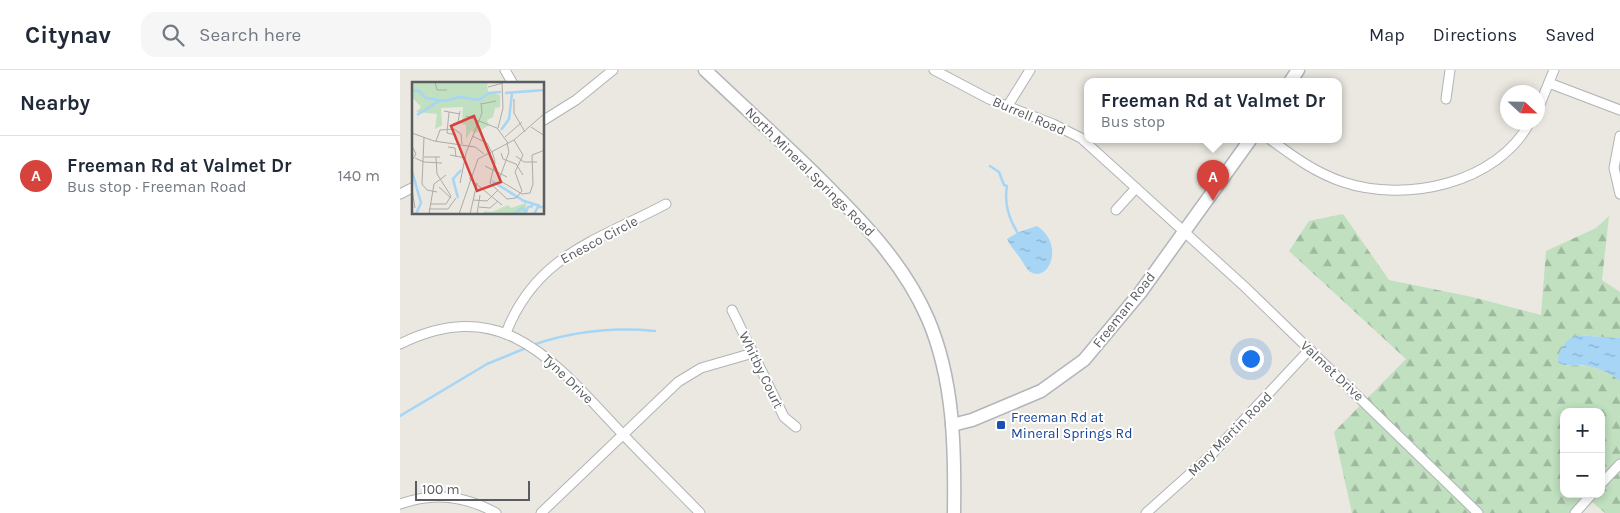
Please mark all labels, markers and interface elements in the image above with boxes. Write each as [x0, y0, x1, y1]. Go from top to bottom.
search box [141, 12, 491, 57]
text: Citynav [25, 21, 111, 49]
icon: search [159, 21, 187, 49]
text: Search here [199, 24, 301, 46]
text: Map [1369, 24, 1405, 46]
text: Directions [1433, 24, 1517, 46]
text: Saved [1545, 24, 1595, 46]
popup [1084, 78, 1342, 143]
inset map [412, 82, 545, 215]
north arrow [1500, 85, 1545, 130]
text: Freeman Rd at Valmet Dr [1101, 90, 1325, 112]
text: Nearby [20, 91, 90, 115]
street label: Burrell Road [990, 93, 1068, 139]
street label: North Mineral Springs Road [742, 104, 878, 240]
text: Bus stop [1101, 112, 1165, 131]
text: Freeman Rd at Valmet Dr [67, 155, 291, 177]
pin: A [1197, 160, 1229, 201]
text: A [31, 166, 41, 185]
text: 140 m [338, 166, 380, 185]
text: Bus stop · Freeman Road [67, 177, 246, 196]
street label: Enesco Circle [557, 212, 641, 268]
street label: Freeman Road [1089, 269, 1159, 351]
street label: Whitby Court [735, 329, 787, 411]
street label: Valmet Drive [1297, 337, 1367, 405]
your location [1238, 346, 1264, 372]
street label: Tyne Drive [539, 351, 597, 407]
street label: Mary Martin Road [1184, 388, 1276, 480]
map controls [1560, 408, 1605, 498]
button: + [1560, 408, 1605, 453]
place label: Freeman Rd at Mineral Springs Rd [1011, 409, 1132, 442]
marker: Freeman Rd at Mineral Springs Rd [995, 419, 1007, 431]
button: − [1560, 453, 1605, 498]
scale bar [415, 478, 530, 501]
text: 100 m [422, 481, 460, 498]

